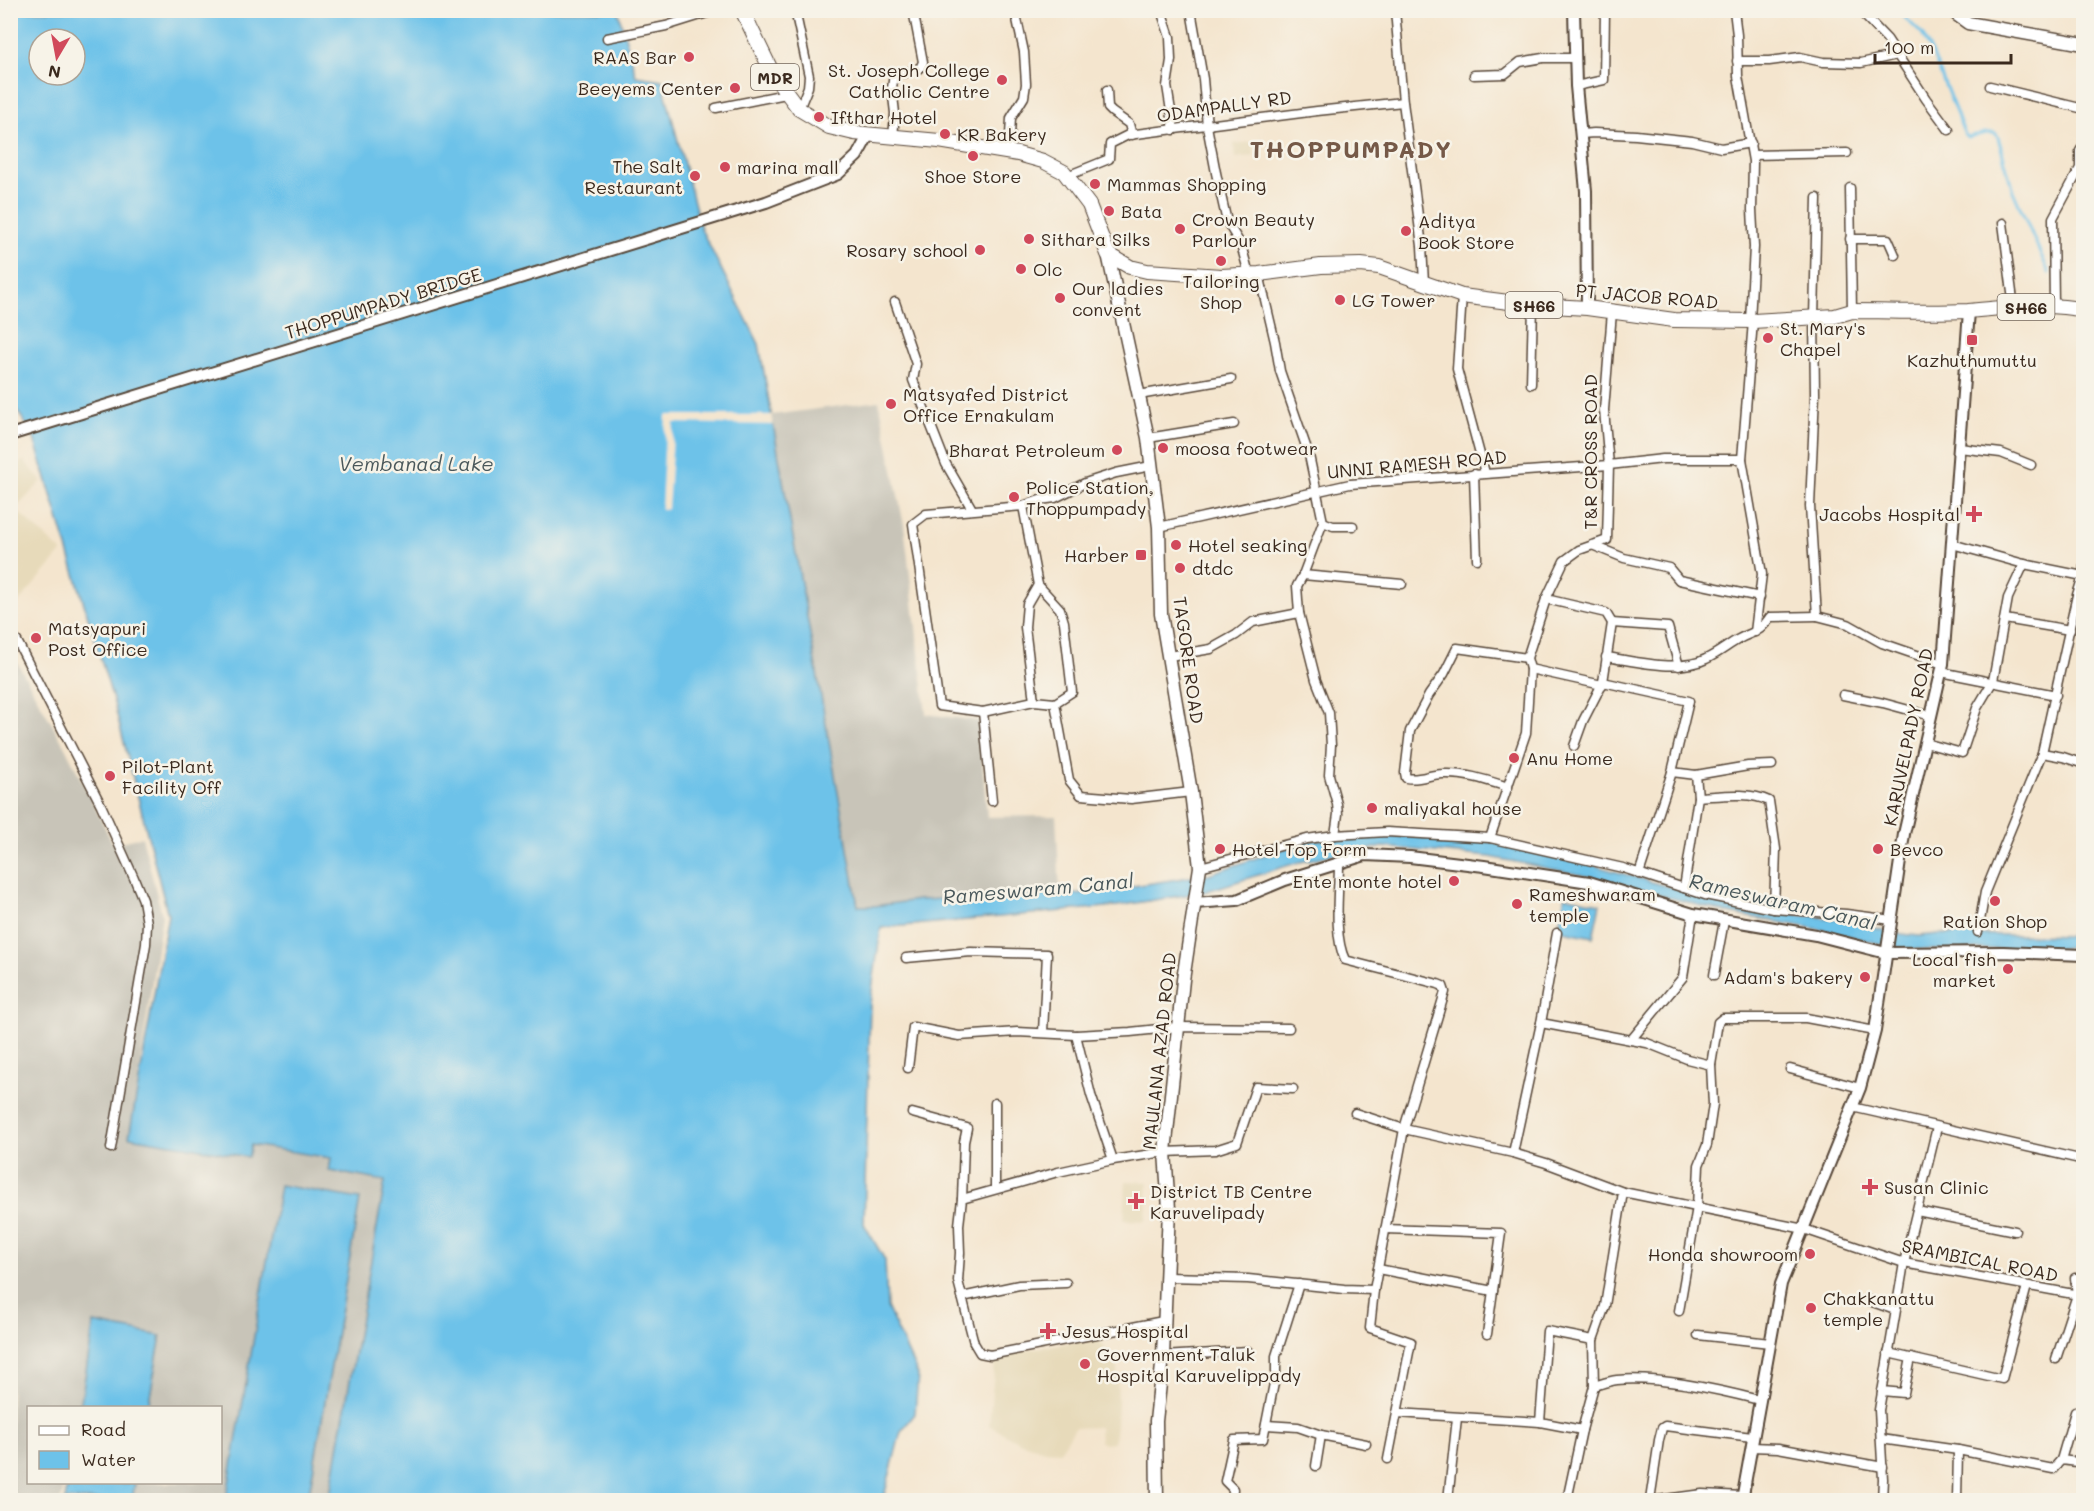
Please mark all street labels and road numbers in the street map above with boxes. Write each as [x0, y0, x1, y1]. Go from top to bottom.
road number: MDR [751, 64, 799, 90]
street label: ODAMPALLY RD [1155, 85, 1293, 127]
street label: THOPPUMPADY BRIDGE [282, 262, 484, 344]
street label: PT JACOB ROAD [1575, 278, 1719, 314]
road number: SH66 [1506, 292, 1562, 318]
road number: SH66 [1998, 294, 2054, 320]
street label: T&R CROSS ROAD [1578, 374, 1602, 530]
street label: UNNI RAMESH ROAD [1326, 444, 1508, 484]
street label: TAGORE ROAD [1168, 595, 1210, 725]
street label: KARUVELPADY ROAD [1877, 646, 1939, 828]
street label: MAULANA AZAD ROAD [1137, 951, 1181, 1151]
street label: SRAMBICAL ROAD [1900, 1233, 2060, 1287]

